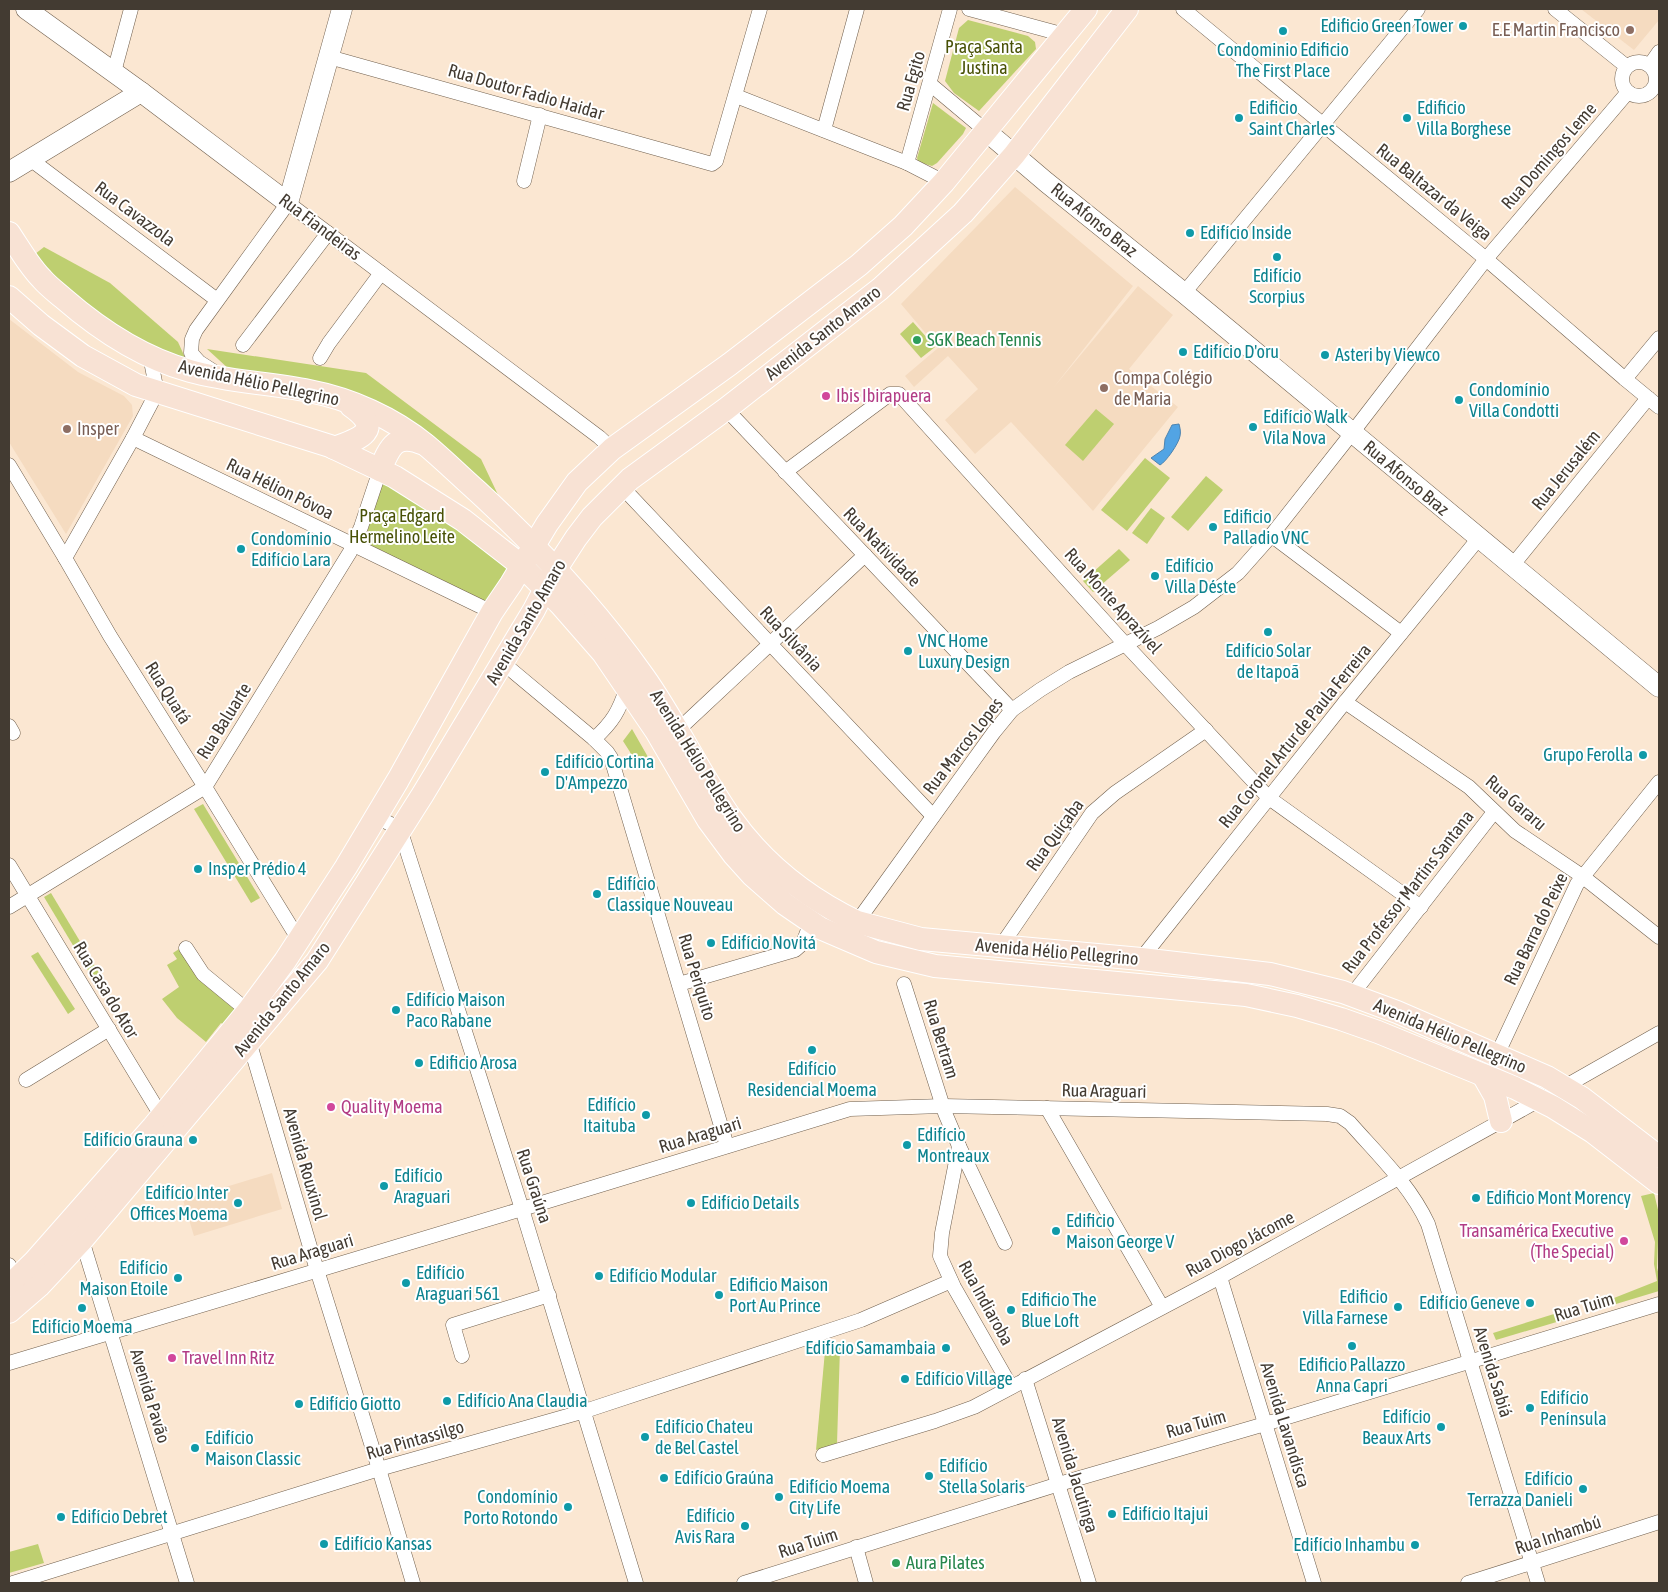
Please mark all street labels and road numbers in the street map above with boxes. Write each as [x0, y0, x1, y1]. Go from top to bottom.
street label: Rua Egito [892, 48, 929, 113]
street label: Rua Doutor Fadio Haidar [446, 59, 607, 124]
street label: Rua Domingos Leme [1497, 98, 1600, 213]
street label: Rua Baltazar da Veiga [1372, 139, 1496, 244]
street label: Rua Cavazzola [91, 177, 180, 251]
street label: Rua Afonso Braz [1047, 178, 1142, 261]
street label: Rua Fiandeiras [275, 189, 366, 264]
street label: Avenida Santo Amaro [761, 281, 885, 384]
street label: Avenida Hélio Pellegrino [177, 355, 341, 410]
street label: Rua Jerusalém [1527, 425, 1604, 514]
street label: Rua Afonso Braz [1359, 436, 1454, 520]
street label: Rua Hélion Póvoa [223, 454, 337, 524]
street label: Rua Natividade [839, 503, 925, 591]
street label: Rua Monte Aprazível [1060, 544, 1166, 658]
street label: Avenida Santo Amaro [481, 555, 570, 688]
street label: Rua Silvânia [756, 602, 827, 676]
street label: Rua Coronel Artur de Paula Ferreira [1214, 640, 1375, 832]
street label: Rua Quatá [141, 658, 196, 728]
street label: Rua Baluarte [192, 679, 255, 763]
street label: Avenida Hélio Pellegrino [646, 686, 751, 836]
street label: Rua Marcos Lopes [918, 693, 1007, 798]
street label: Rua Gararu [1482, 771, 1551, 835]
street label: Rua Quiçaba [1021, 795, 1088, 875]
street label: Rua Professor Martins Santana [1337, 806, 1478, 977]
street label: Rua Barra do Peixe [1499, 869, 1572, 988]
street label: Rua Periquito [674, 931, 721, 1023]
street label: Avenida Hélio Pellegrino [975, 934, 1139, 969]
street label: Avenida Santo Amaro [229, 937, 334, 1060]
street label: Rua Casa do Ator [69, 938, 144, 1043]
street label: Avenida Hélio Pellegrino [1371, 994, 1530, 1077]
street label: Rua Bertram [919, 997, 963, 1081]
street label: Rua Araguari [1061, 1079, 1147, 1102]
street label: Avenida Rouxinol [279, 1105, 332, 1223]
street label: Rua Araguari [656, 1112, 744, 1157]
street label: Rua Graúna [513, 1146, 556, 1226]
street label: Rua Diogo Jácome [1182, 1206, 1298, 1281]
street label: Rua Araguari [268, 1229, 356, 1274]
street label: Rua Indiaroba [955, 1257, 1018, 1349]
street label: Rua Tuim [1551, 1288, 1616, 1326]
street label: Avenida Sabiá [1470, 1324, 1517, 1420]
street label: Avenida Pavão [126, 1346, 175, 1445]
street label: Avenida Lavandisca [1256, 1360, 1315, 1490]
street label: Rua Tuim [1163, 1405, 1228, 1442]
street label: Avenida Jacutinga [1048, 1415, 1103, 1535]
street label: Rua Pintassilgo [364, 1416, 466, 1463]
street label: Rua Inhambú [1512, 1511, 1603, 1558]
street label: Rua Tuim [775, 1523, 840, 1562]

